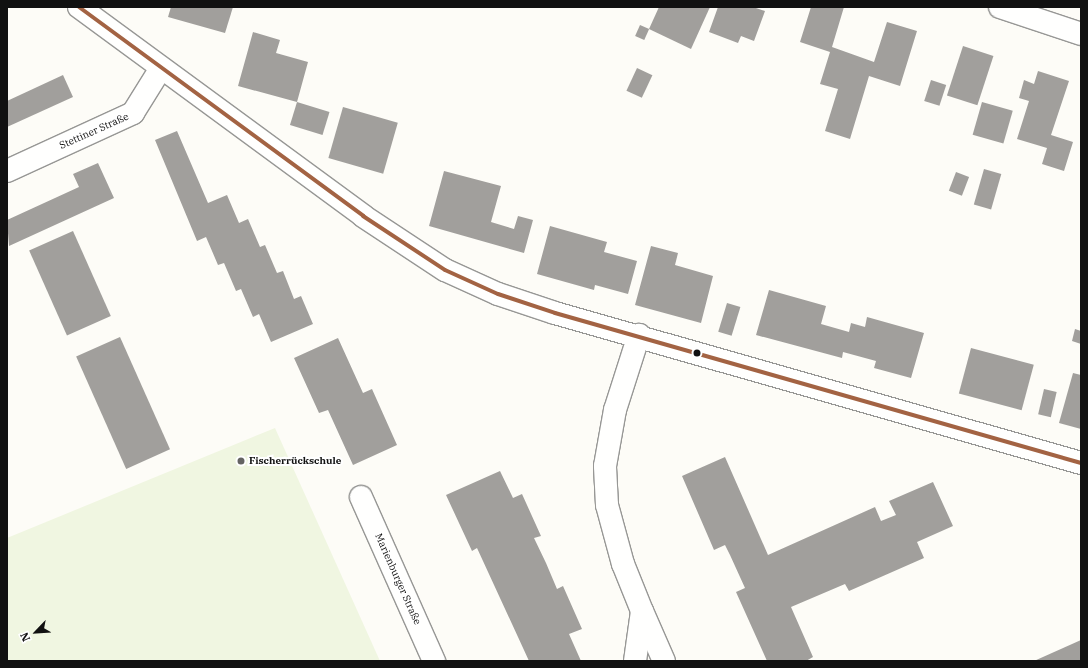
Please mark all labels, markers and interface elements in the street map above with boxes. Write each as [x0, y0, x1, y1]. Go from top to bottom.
street label: Stettiner Straße [58, 110, 130, 152]
unlabelled marker [692, 348, 702, 358]
place label: Fischerrückschule [249, 455, 341, 467]
marker: Fischerrückschule [236, 456, 246, 466]
street label: Marienburger Straße [372, 531, 424, 627]
north arrow [16, 612, 56, 652]
text: N [17, 630, 33, 644]

